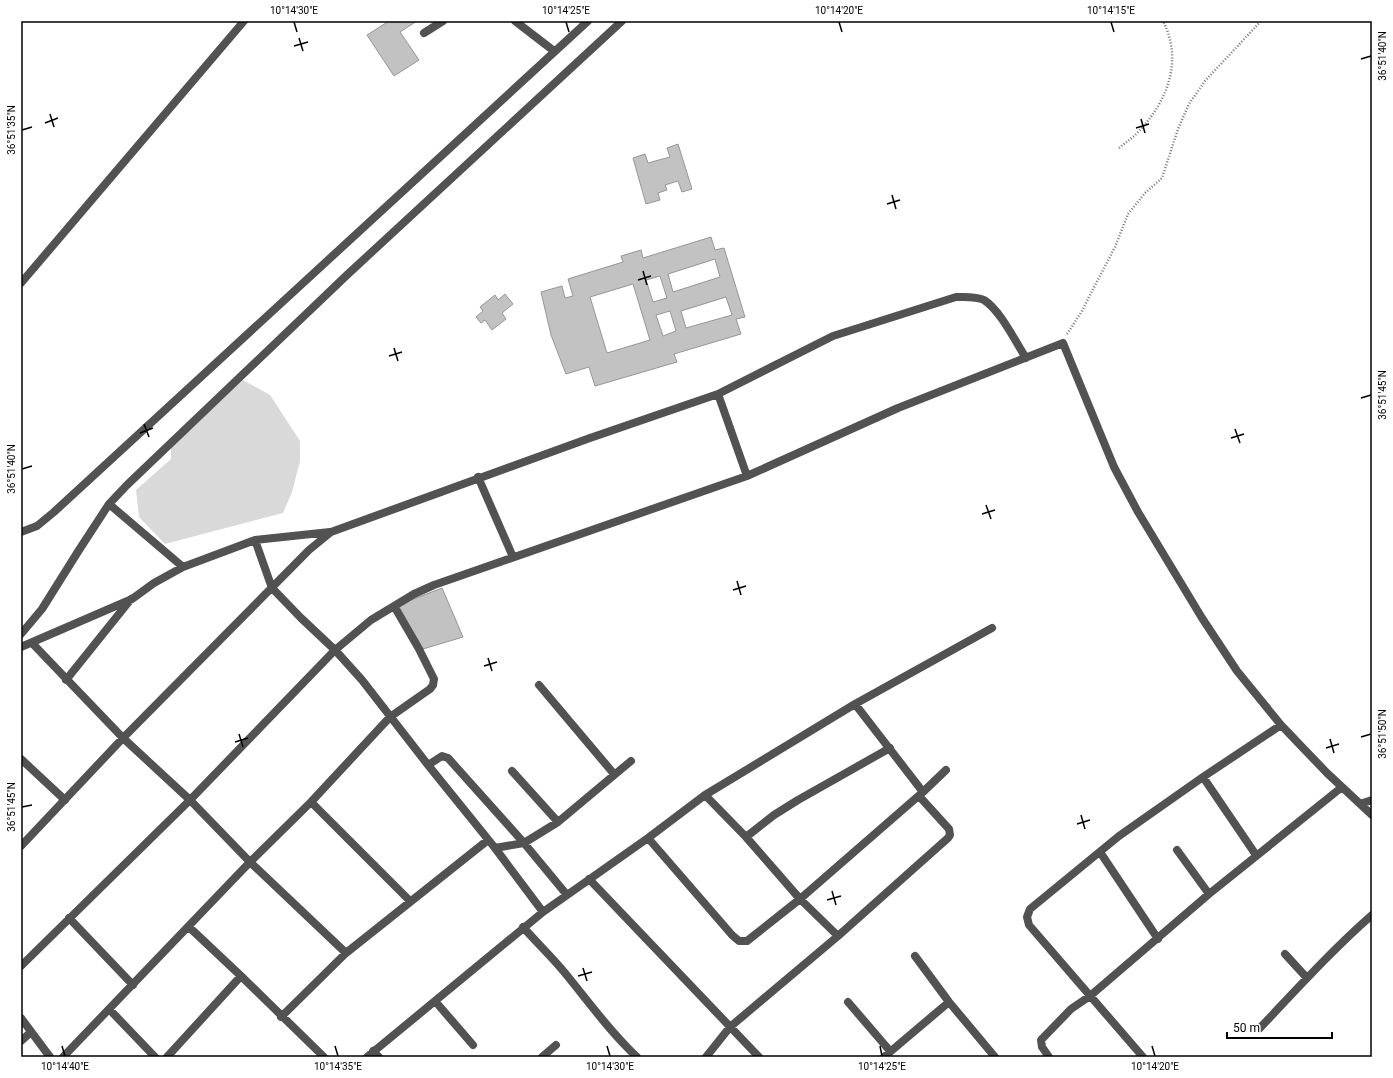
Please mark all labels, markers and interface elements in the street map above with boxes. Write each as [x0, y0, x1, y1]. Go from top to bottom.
text: 10°14'30"E [270, 5, 318, 16]
text: 10°14'25"E [542, 5, 590, 16]
text: 10°14'20"E [815, 5, 863, 16]
text: 10°14'15"E [1087, 5, 1135, 16]
text: 36°51'40"N [1377, 31, 1388, 81]
text: 36°51'35"N [6, 105, 17, 155]
text: 36°51'45"N [1377, 370, 1388, 420]
text: 36°51'40"N [6, 444, 17, 494]
text: 36°51'50"N [1377, 709, 1388, 759]
text: 36°51'45"N [6, 782, 17, 832]
scale bar [1227, 1014, 1332, 1040]
text: 50 m [1233, 1021, 1260, 1035]
text: 10°14'40"E [41, 1061, 89, 1072]
text: 10°14'35"E [314, 1061, 362, 1072]
text: 10°14'30"E [586, 1061, 634, 1072]
text: 10°14'25"E [858, 1061, 906, 1072]
text: 10°14'20"E [1131, 1061, 1179, 1072]

